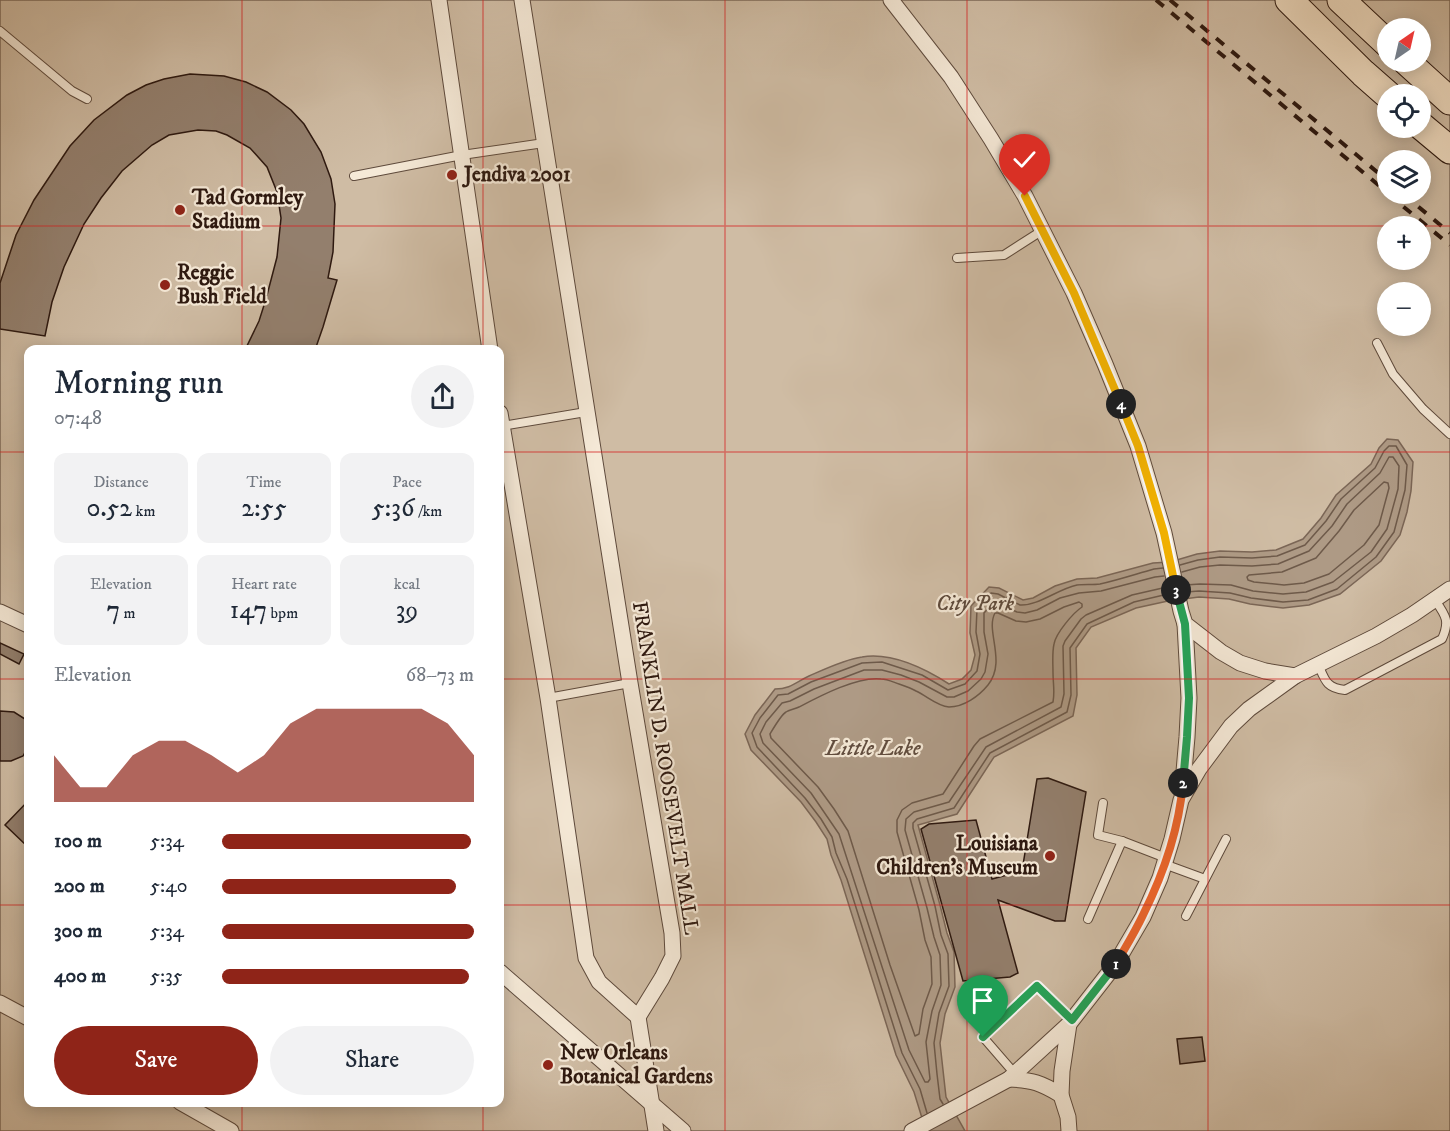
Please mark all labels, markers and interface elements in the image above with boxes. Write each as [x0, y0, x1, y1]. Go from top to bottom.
north arrow [1377, 18, 1431, 72]
map controls [1377, 18, 1431, 336]
button: locate [1377, 84, 1431, 138]
pin [999, 134, 1050, 196]
icon: check [1008, 143, 1041, 176]
button: layers [1377, 150, 1431, 204]
place label: Jendiva 2001 [462, 162, 571, 188]
marker: Jendiva 2001 [445, 168, 459, 182]
place label: Tad Gormley Stadium [191, 185, 304, 235]
marker: Tad Gormley Stadium [173, 203, 187, 217]
button: + [1377, 216, 1431, 270]
place label: Reggie Bush Field [177, 260, 267, 310]
marker: Reggie Bush Field [158, 278, 172, 292]
button: − [1377, 282, 1431, 336]
text: Morning run [54, 363, 223, 404]
button: share [411, 365, 474, 428]
pin: 4 [1106, 389, 1136, 419]
text: 4 [1116, 394, 1126, 414]
text: 07:48 [54, 406, 102, 431]
text: Distance [93, 472, 149, 492]
text: Time [247, 472, 281, 492]
text: Pace [392, 472, 422, 492]
text: 0.52 [87, 492, 132, 525]
text: 2:55 [241, 492, 287, 525]
text: 5:36 [372, 492, 415, 525]
text: km [132, 501, 155, 521]
text: /km [415, 501, 442, 521]
text: Elevation [90, 574, 152, 594]
text: Heart rate [231, 574, 297, 594]
text: kcal [394, 574, 420, 594]
pin: 3 [1161, 575, 1191, 605]
text: 3 [1173, 580, 1179, 600]
park label: City Park [936, 591, 1014, 617]
text: 7 [106, 594, 120, 627]
text: 147 [230, 594, 267, 627]
text: 39 [396, 594, 418, 627]
street label: FRANKLIN D. ROOSEVELT MALL [626, 600, 704, 936]
text: m [120, 603, 136, 623]
text: bpm [267, 603, 298, 623]
text: Elevation [54, 663, 131, 688]
text: 68–73 m [406, 663, 474, 688]
water label: Little Lake [823, 735, 921, 762]
pin: 2 [1168, 768, 1198, 798]
text: 2 [1179, 773, 1187, 793]
text: 100 m [54, 829, 102, 854]
text: 5:34 [150, 829, 184, 854]
place label: Louisiana Children's Museum [876, 831, 1039, 881]
marker: Louisiana Children's Museum [1043, 849, 1057, 863]
text: 200 m [54, 874, 105, 899]
text: 5:40 [150, 874, 187, 899]
text: 300 m [54, 919, 102, 944]
text: 5:34 [150, 919, 184, 944]
pin: 1 [1101, 949, 1131, 979]
text: 1 [1113, 954, 1119, 974]
text: 400 m [54, 964, 106, 989]
text: 5:35 [150, 964, 183, 989]
pin [957, 975, 1008, 1037]
icon: arrive [966, 984, 999, 1017]
button: Save [54, 1026, 258, 1095]
button: Share [270, 1026, 474, 1095]
place label: New Orleans Botanical Gardens [560, 1040, 713, 1090]
marker: New Orleans Botanical Gardens [541, 1058, 555, 1072]

